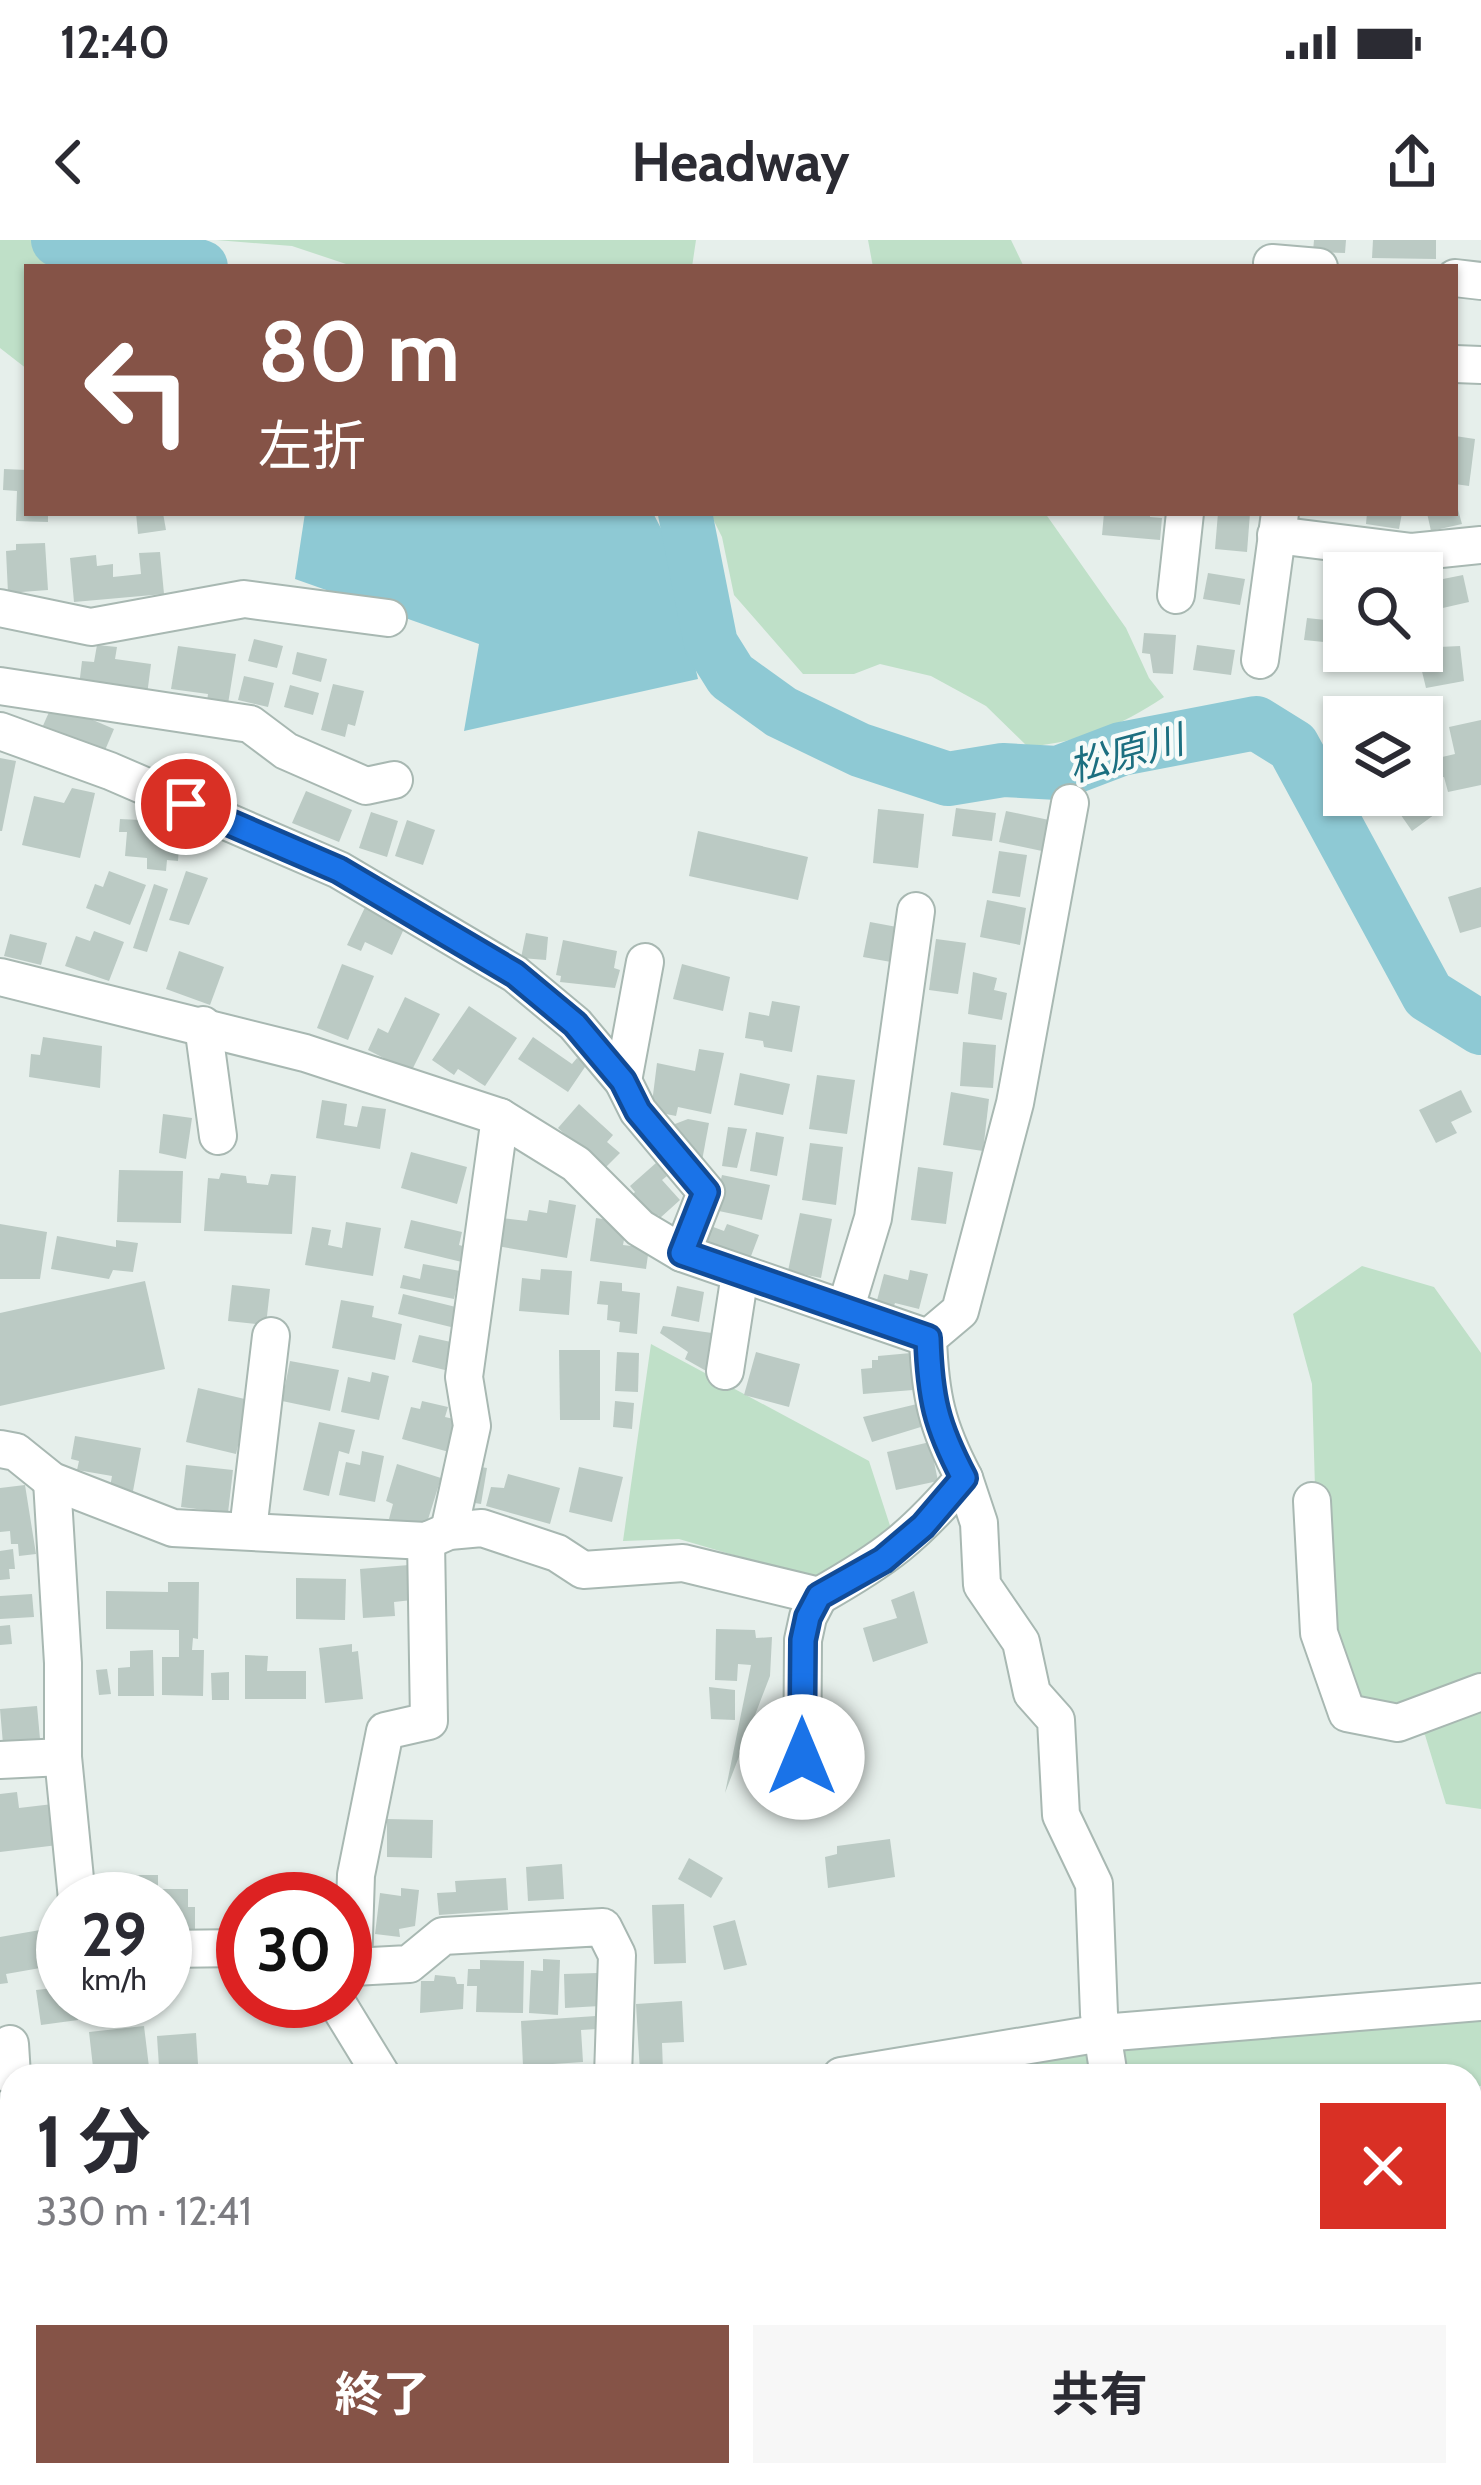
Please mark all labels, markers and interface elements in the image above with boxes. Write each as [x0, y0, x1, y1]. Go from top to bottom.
text: 12:40 [60, 15, 170, 69]
icon: back [36, 129, 102, 195]
text: Headway [632, 129, 849, 195]
icon: share [1379, 129, 1445, 195]
text: 80 m [258, 300, 460, 402]
icon: left [60, 312, 216, 468]
text: 左折 [258, 413, 366, 479]
map controls [1323, 552, 1443, 816]
button: search [1323, 552, 1443, 672]
button: layers [1323, 696, 1443, 816]
water label: 松原川 [1063, 714, 1193, 791]
pin [135, 753, 237, 855]
icon: arrive [153, 771, 219, 837]
position arrow [739, 1694, 865, 1820]
speed limit sign: 30 [216, 1872, 372, 2028]
text: 29 [81, 1898, 147, 1971]
text: km/h [81, 1961, 147, 1998]
text: 1 分 [36, 2098, 151, 2185]
button: close [1320, 2103, 1446, 2229]
text: 330 m · 12:41 [36, 2187, 252, 2235]
button: 終了 [36, 2325, 729, 2463]
button: 共有 [753, 2325, 1446, 2463]

